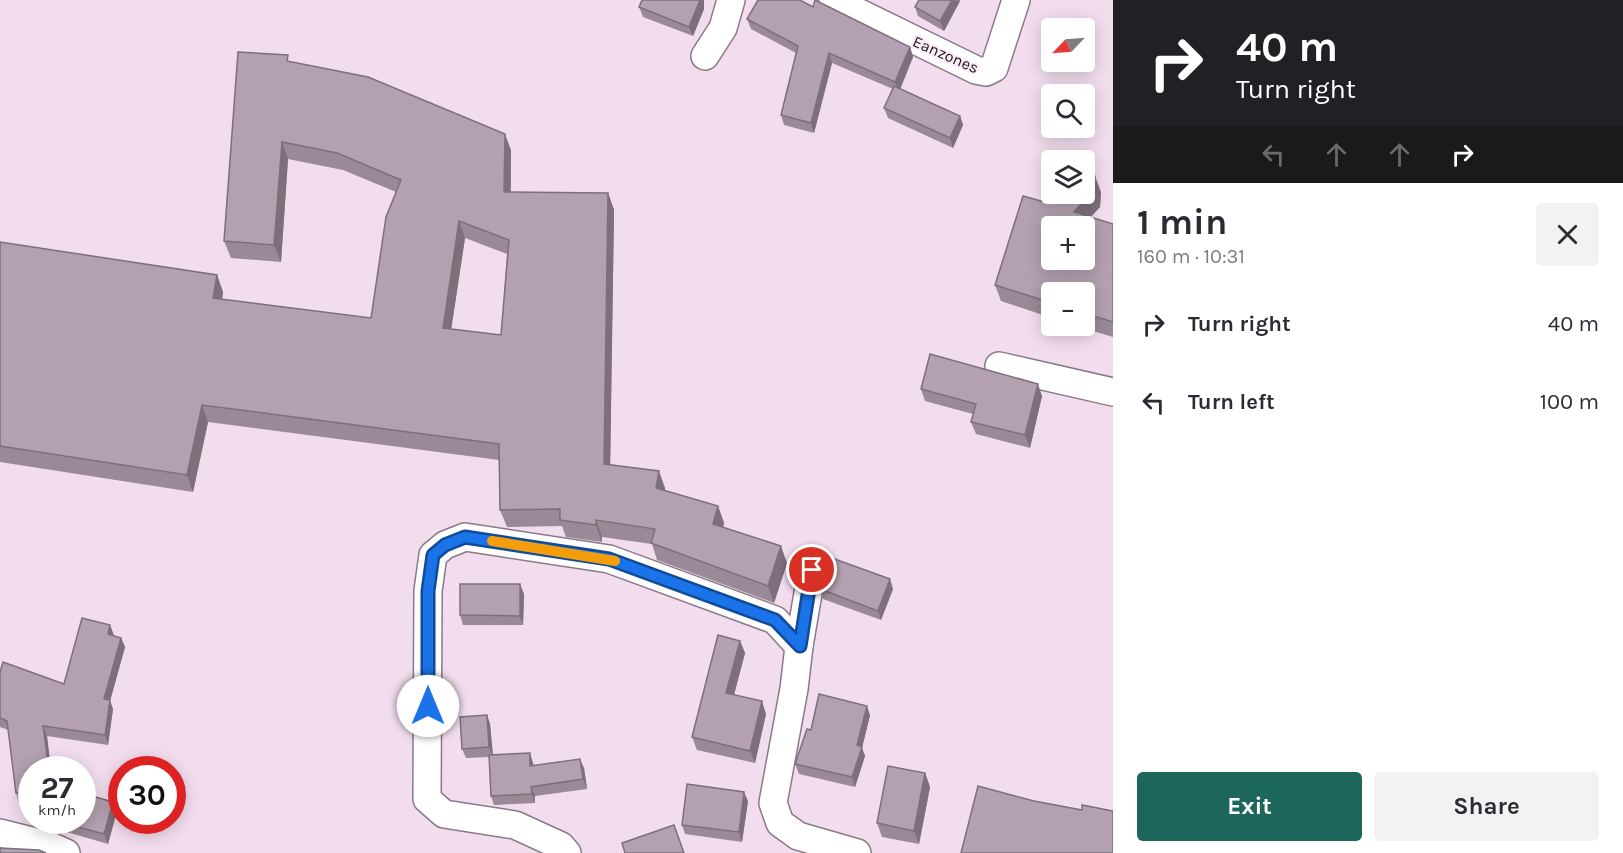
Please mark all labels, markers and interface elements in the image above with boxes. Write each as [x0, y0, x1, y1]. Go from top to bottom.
north arrow [1041, 18, 1095, 72]
map controls [1041, 18, 1095, 336]
text: 40 m [1236, 22, 1338, 72]
icon: right [1137, 24, 1215, 102]
street label: Eanzones [910, 32, 982, 77]
text: Turn right [1236, 73, 1356, 105]
button: search [1041, 84, 1095, 138]
icon: left [1257, 138, 1290, 171]
icon: ahead [1320, 138, 1353, 171]
icon: ahead [1383, 138, 1416, 171]
icon: right [1446, 138, 1479, 171]
button: layers [1041, 150, 1095, 204]
text: 1 min [1137, 201, 1227, 243]
button: close [1536, 203, 1599, 266]
button: + [1041, 216, 1095, 270]
text: 160 m · 10:31 [1137, 245, 1245, 268]
button: − [1041, 282, 1095, 336]
icon: right [1137, 308, 1170, 341]
text: Turn right [1188, 311, 1291, 337]
text: 40 m [1548, 311, 1599, 337]
icon: left [1137, 386, 1170, 419]
text: Turn left [1188, 389, 1275, 415]
text: 100 m [1540, 389, 1599, 415]
pin [786, 544, 837, 595]
icon: arrive [795, 553, 828, 586]
position arrow [396, 674, 460, 738]
speed limit sign: 30 [108, 756, 186, 834]
text: 27 [40, 770, 74, 806]
button: Exit [1137, 772, 1362, 841]
button: Share [1374, 772, 1599, 841]
text: km/h [38, 801, 76, 819]

